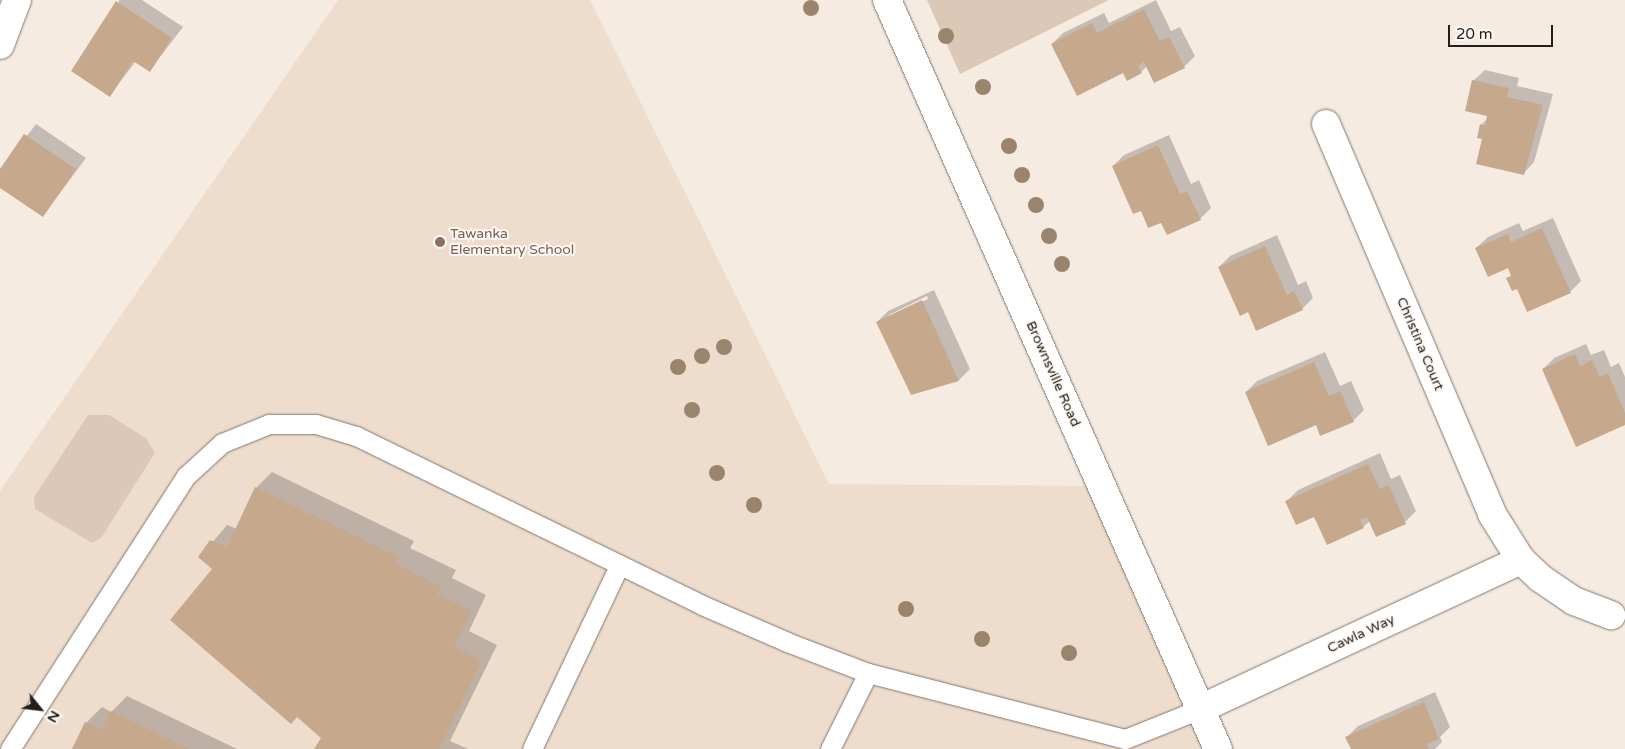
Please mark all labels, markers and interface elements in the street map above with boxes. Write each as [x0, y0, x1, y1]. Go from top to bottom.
scale bar [1450, 15, 1555, 47]
text: 20 m [1456, 25, 1493, 43]
place label: Tawanka Elementary School [450, 226, 574, 258]
marker: Tawanka Elementary School [434, 236, 446, 248]
street label: Christina Court [1393, 295, 1447, 393]
street label: Brownsville Road [1022, 318, 1084, 430]
street label: Cawla Way [1325, 611, 1397, 657]
north arrow [15, 684, 65, 734]
text: N [43, 707, 64, 726]

